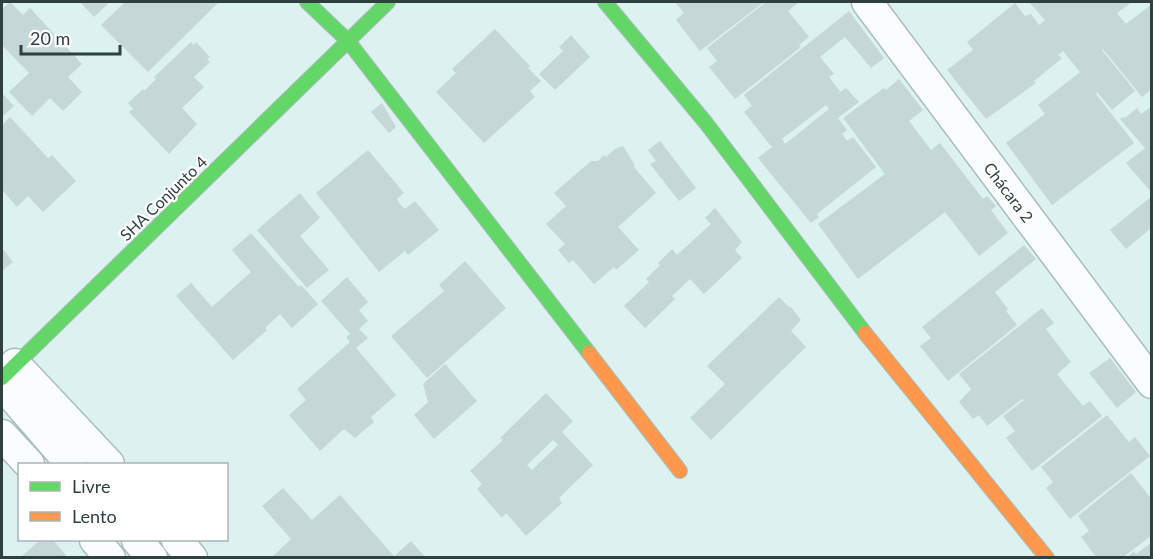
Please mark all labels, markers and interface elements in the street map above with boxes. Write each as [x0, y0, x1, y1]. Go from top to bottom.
scale bar [21, 18, 120, 56]
text: 20 m [30, 27, 70, 49]
street label: SHA Conjunto 4 [116, 152, 210, 244]
street label: Chácara 2 [980, 158, 1038, 226]
legend [18, 463, 228, 541]
text: Livre [72, 475, 111, 497]
text: Lento [72, 505, 117, 527]

